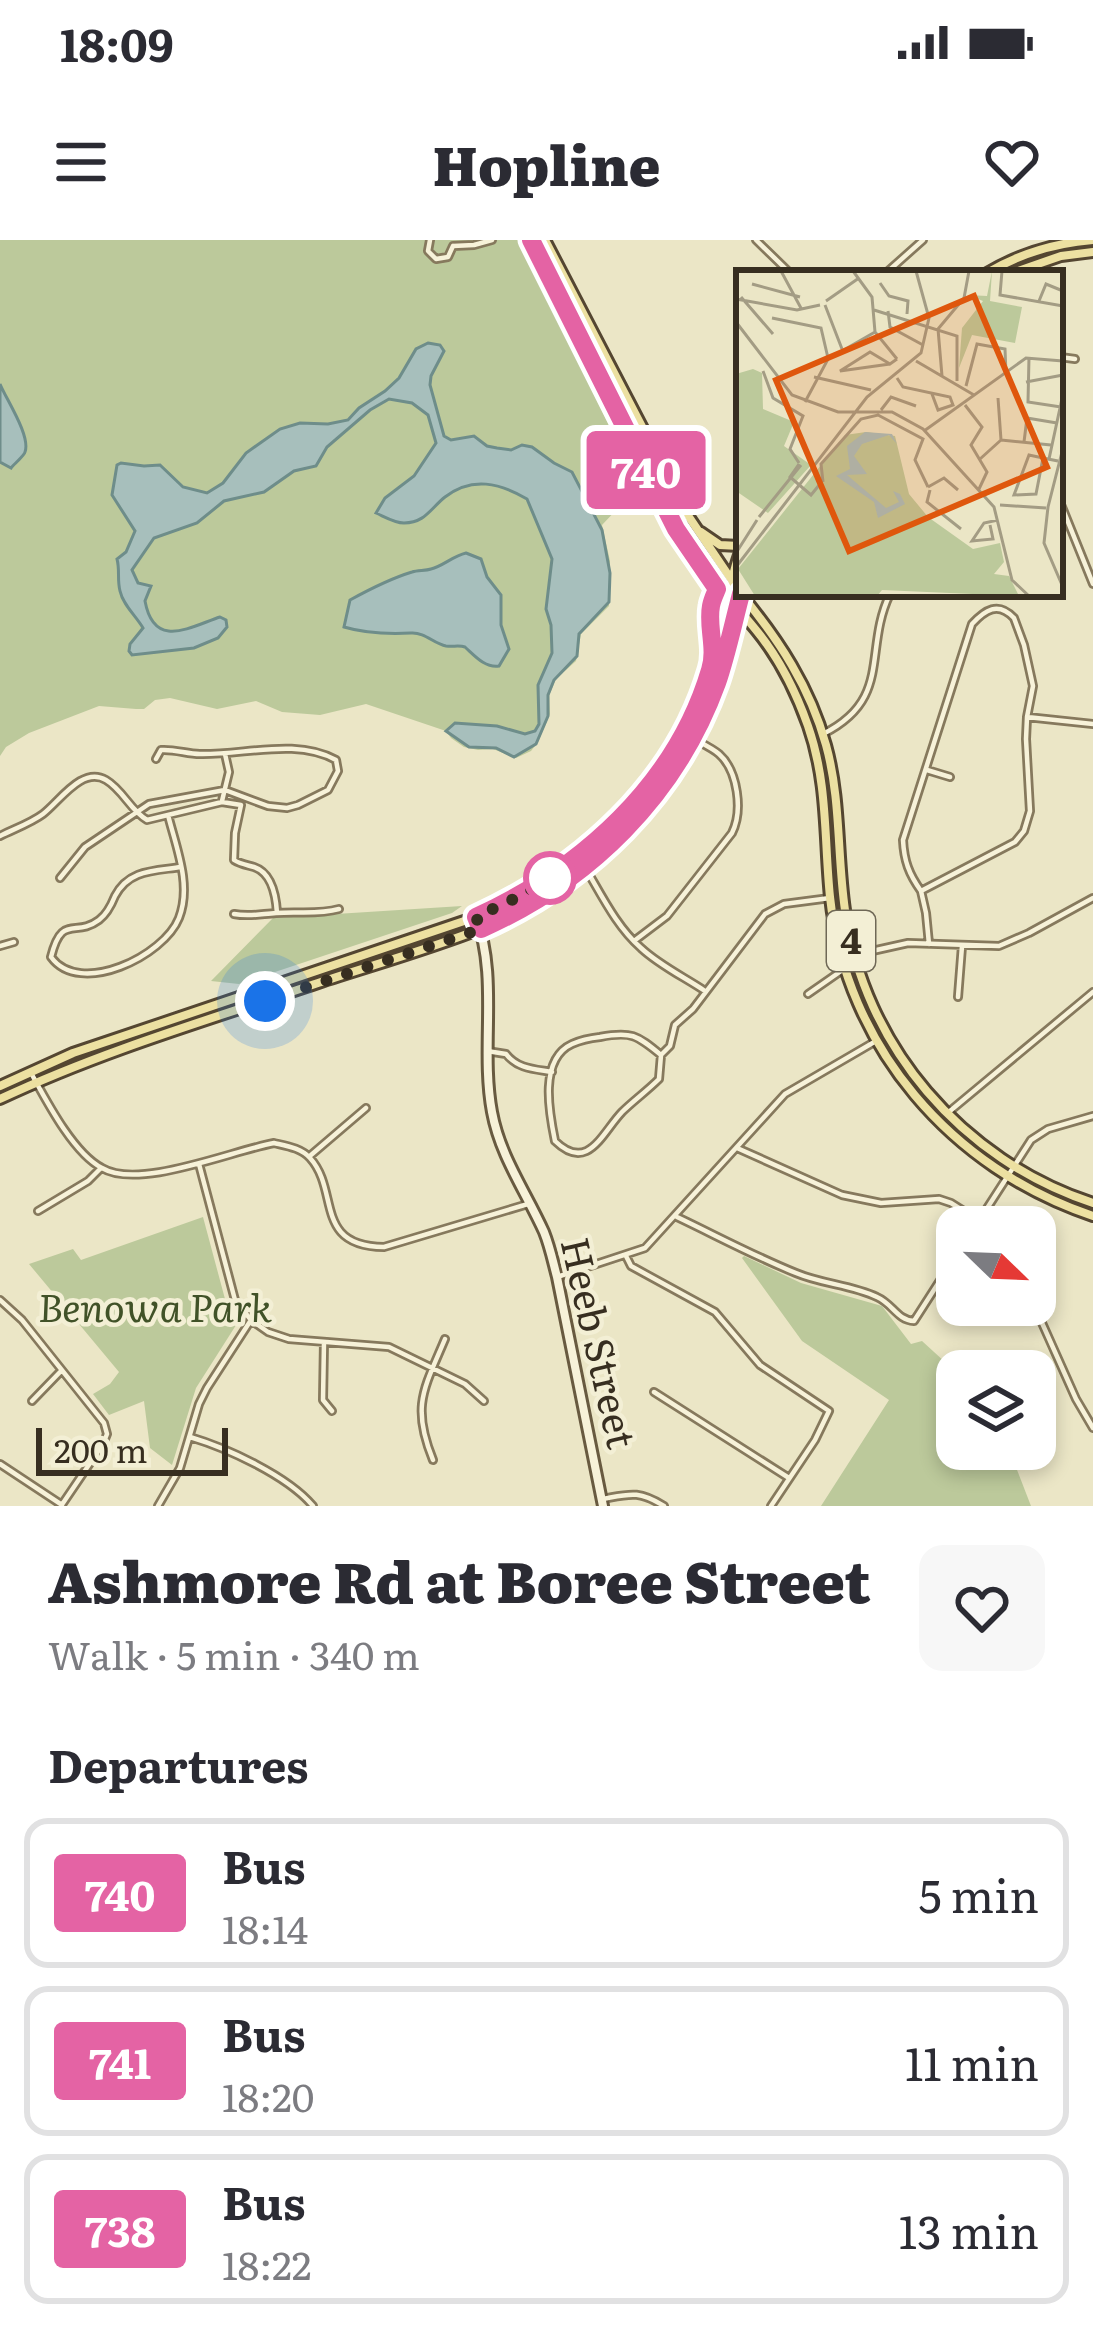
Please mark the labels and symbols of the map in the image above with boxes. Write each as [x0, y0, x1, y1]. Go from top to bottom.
inset map [736, 270, 1063, 597]
line badge: 740 [577, 431, 715, 509]
unlabelled marker [525, 853, 575, 903]
road number: 4 [827, 911, 875, 971]
your location [235, 971, 295, 1031]
north arrow [936, 1206, 1056, 1326]
street label: Heeb Street [549, 1231, 653, 1454]
park label: Benowa Park [38, 1276, 273, 1334]
scale bar [36, 1422, 228, 1475]

